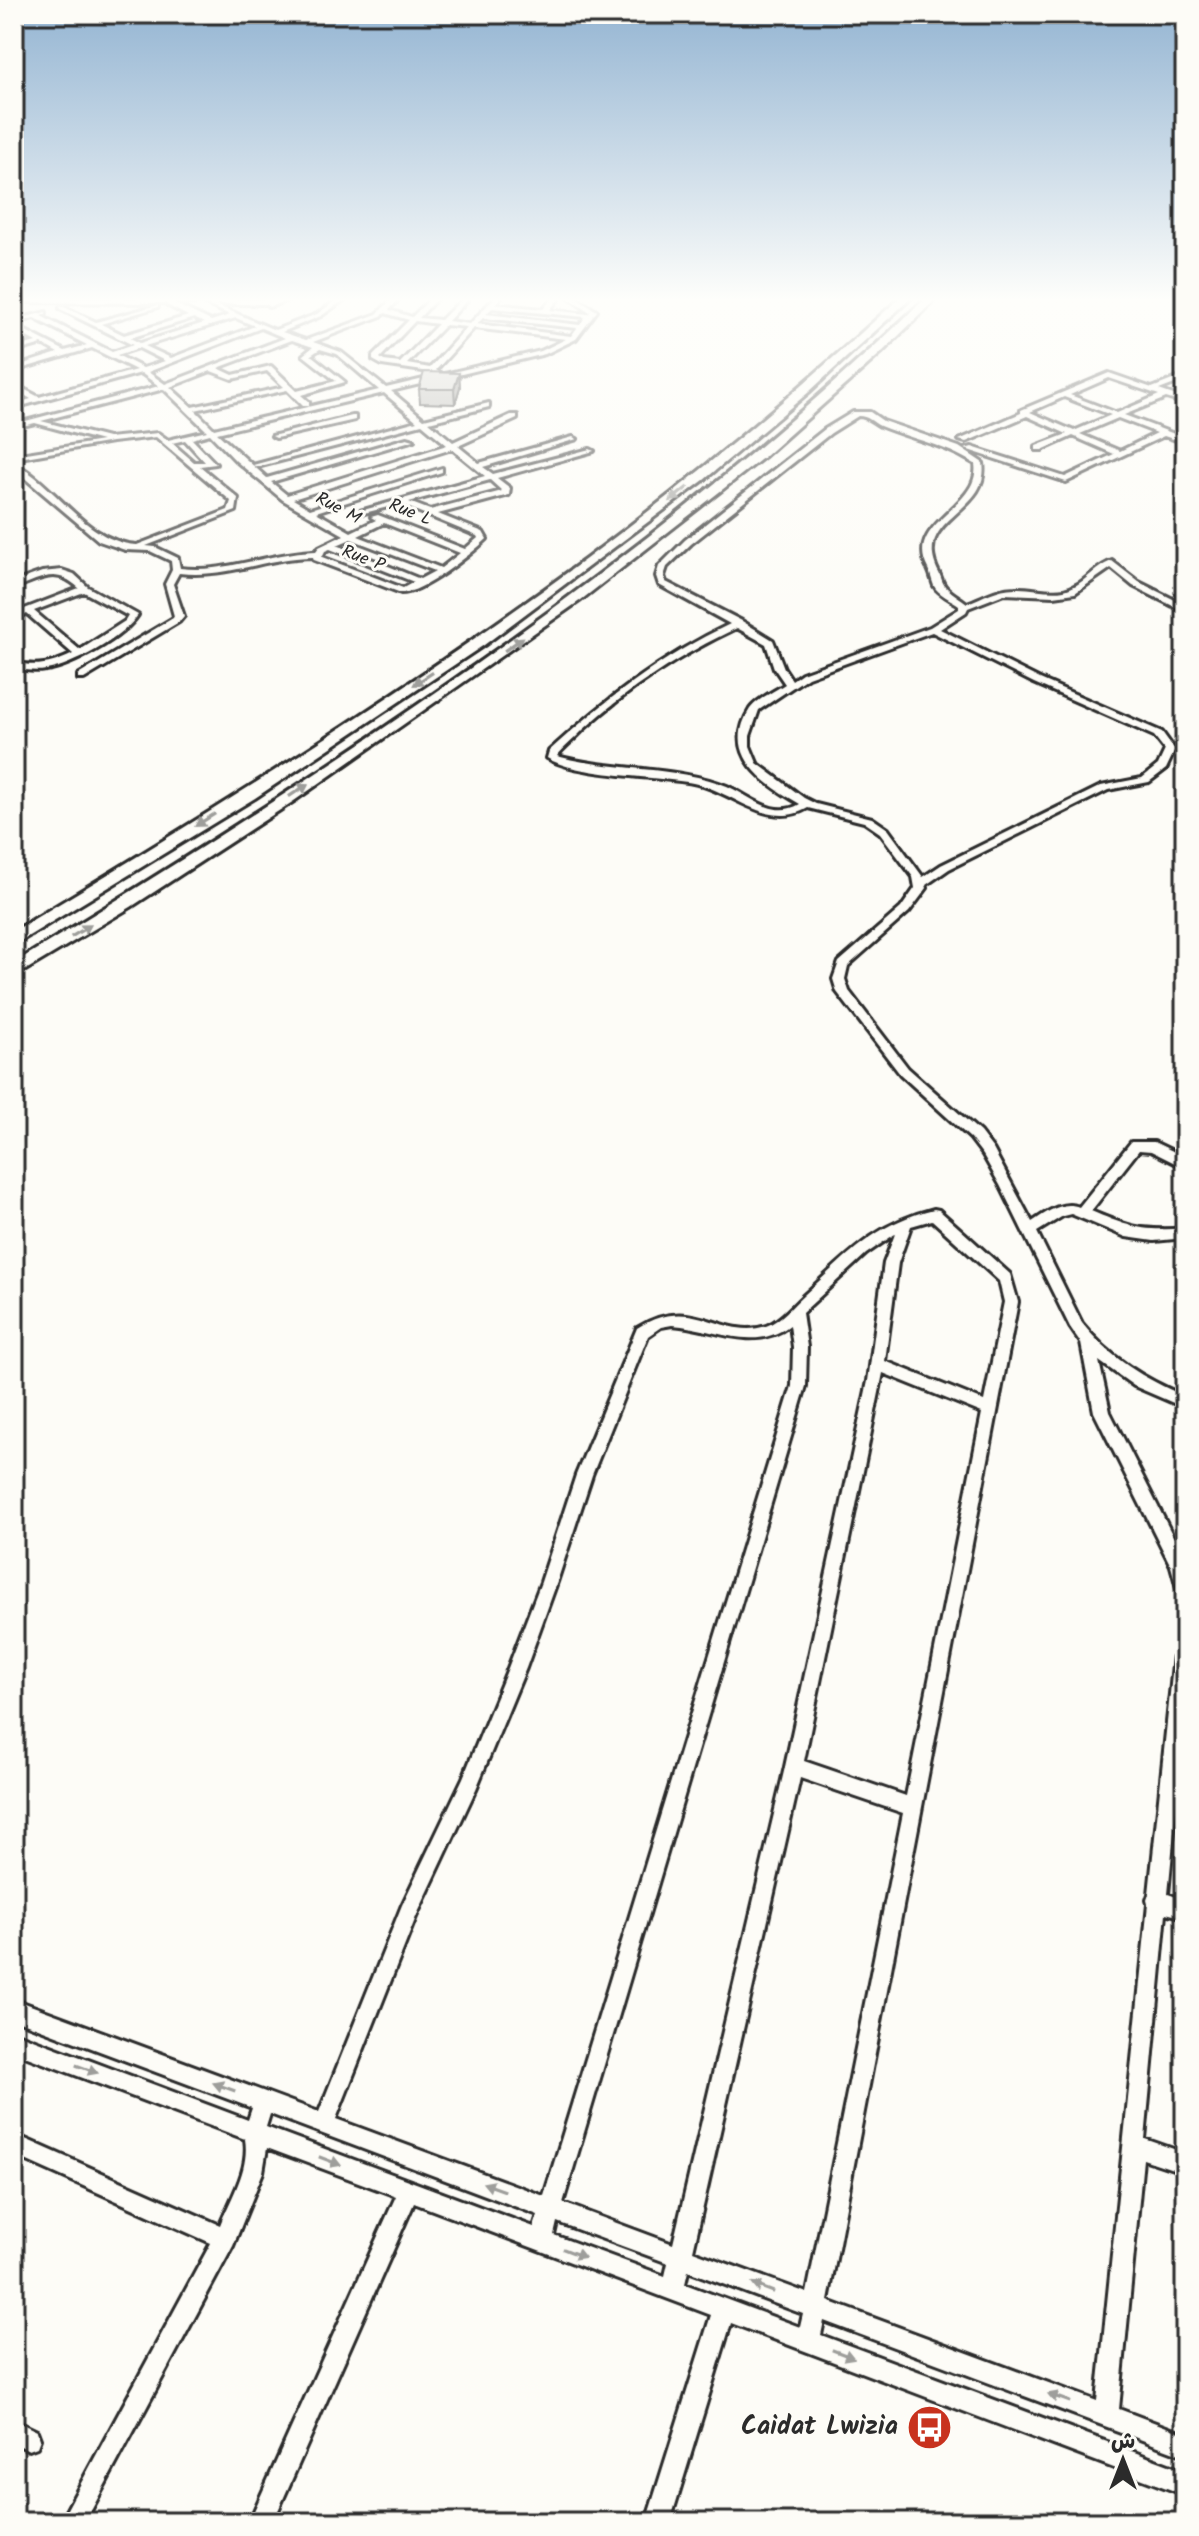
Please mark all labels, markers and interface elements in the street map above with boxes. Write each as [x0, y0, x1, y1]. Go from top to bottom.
street label: Rue M [310, 485, 367, 534]
one-way arrow [669, 485, 689, 502]
street label: Rue L [384, 491, 436, 535]
street label: Rue P [337, 538, 390, 581]
one-way arrow [503, 637, 524, 652]
one-way arrow [412, 671, 434, 686]
one-way arrow [289, 783, 310, 798]
one-way arrow [194, 813, 215, 828]
one-way arrow [70, 924, 92, 938]
one-way arrow [75, 2064, 99, 2076]
one-way arrow [211, 2080, 235, 2092]
one-way arrow [318, 2155, 342, 2168]
one-way arrow [481, 2180, 505, 2193]
one-way arrow [562, 2247, 586, 2260]
one-way arrow [751, 2281, 775, 2294]
one-way arrow [832, 2348, 856, 2361]
one-way arrow [1047, 2391, 1071, 2404]
bus stop icon: Caidat Lwizia [905, 2403, 953, 2451]
place label: Caidat Lwizia [741, 2406, 898, 2448]
north arrow [1083, 2420, 1163, 2500]
text: ش [1111, 2425, 1135, 2460]

